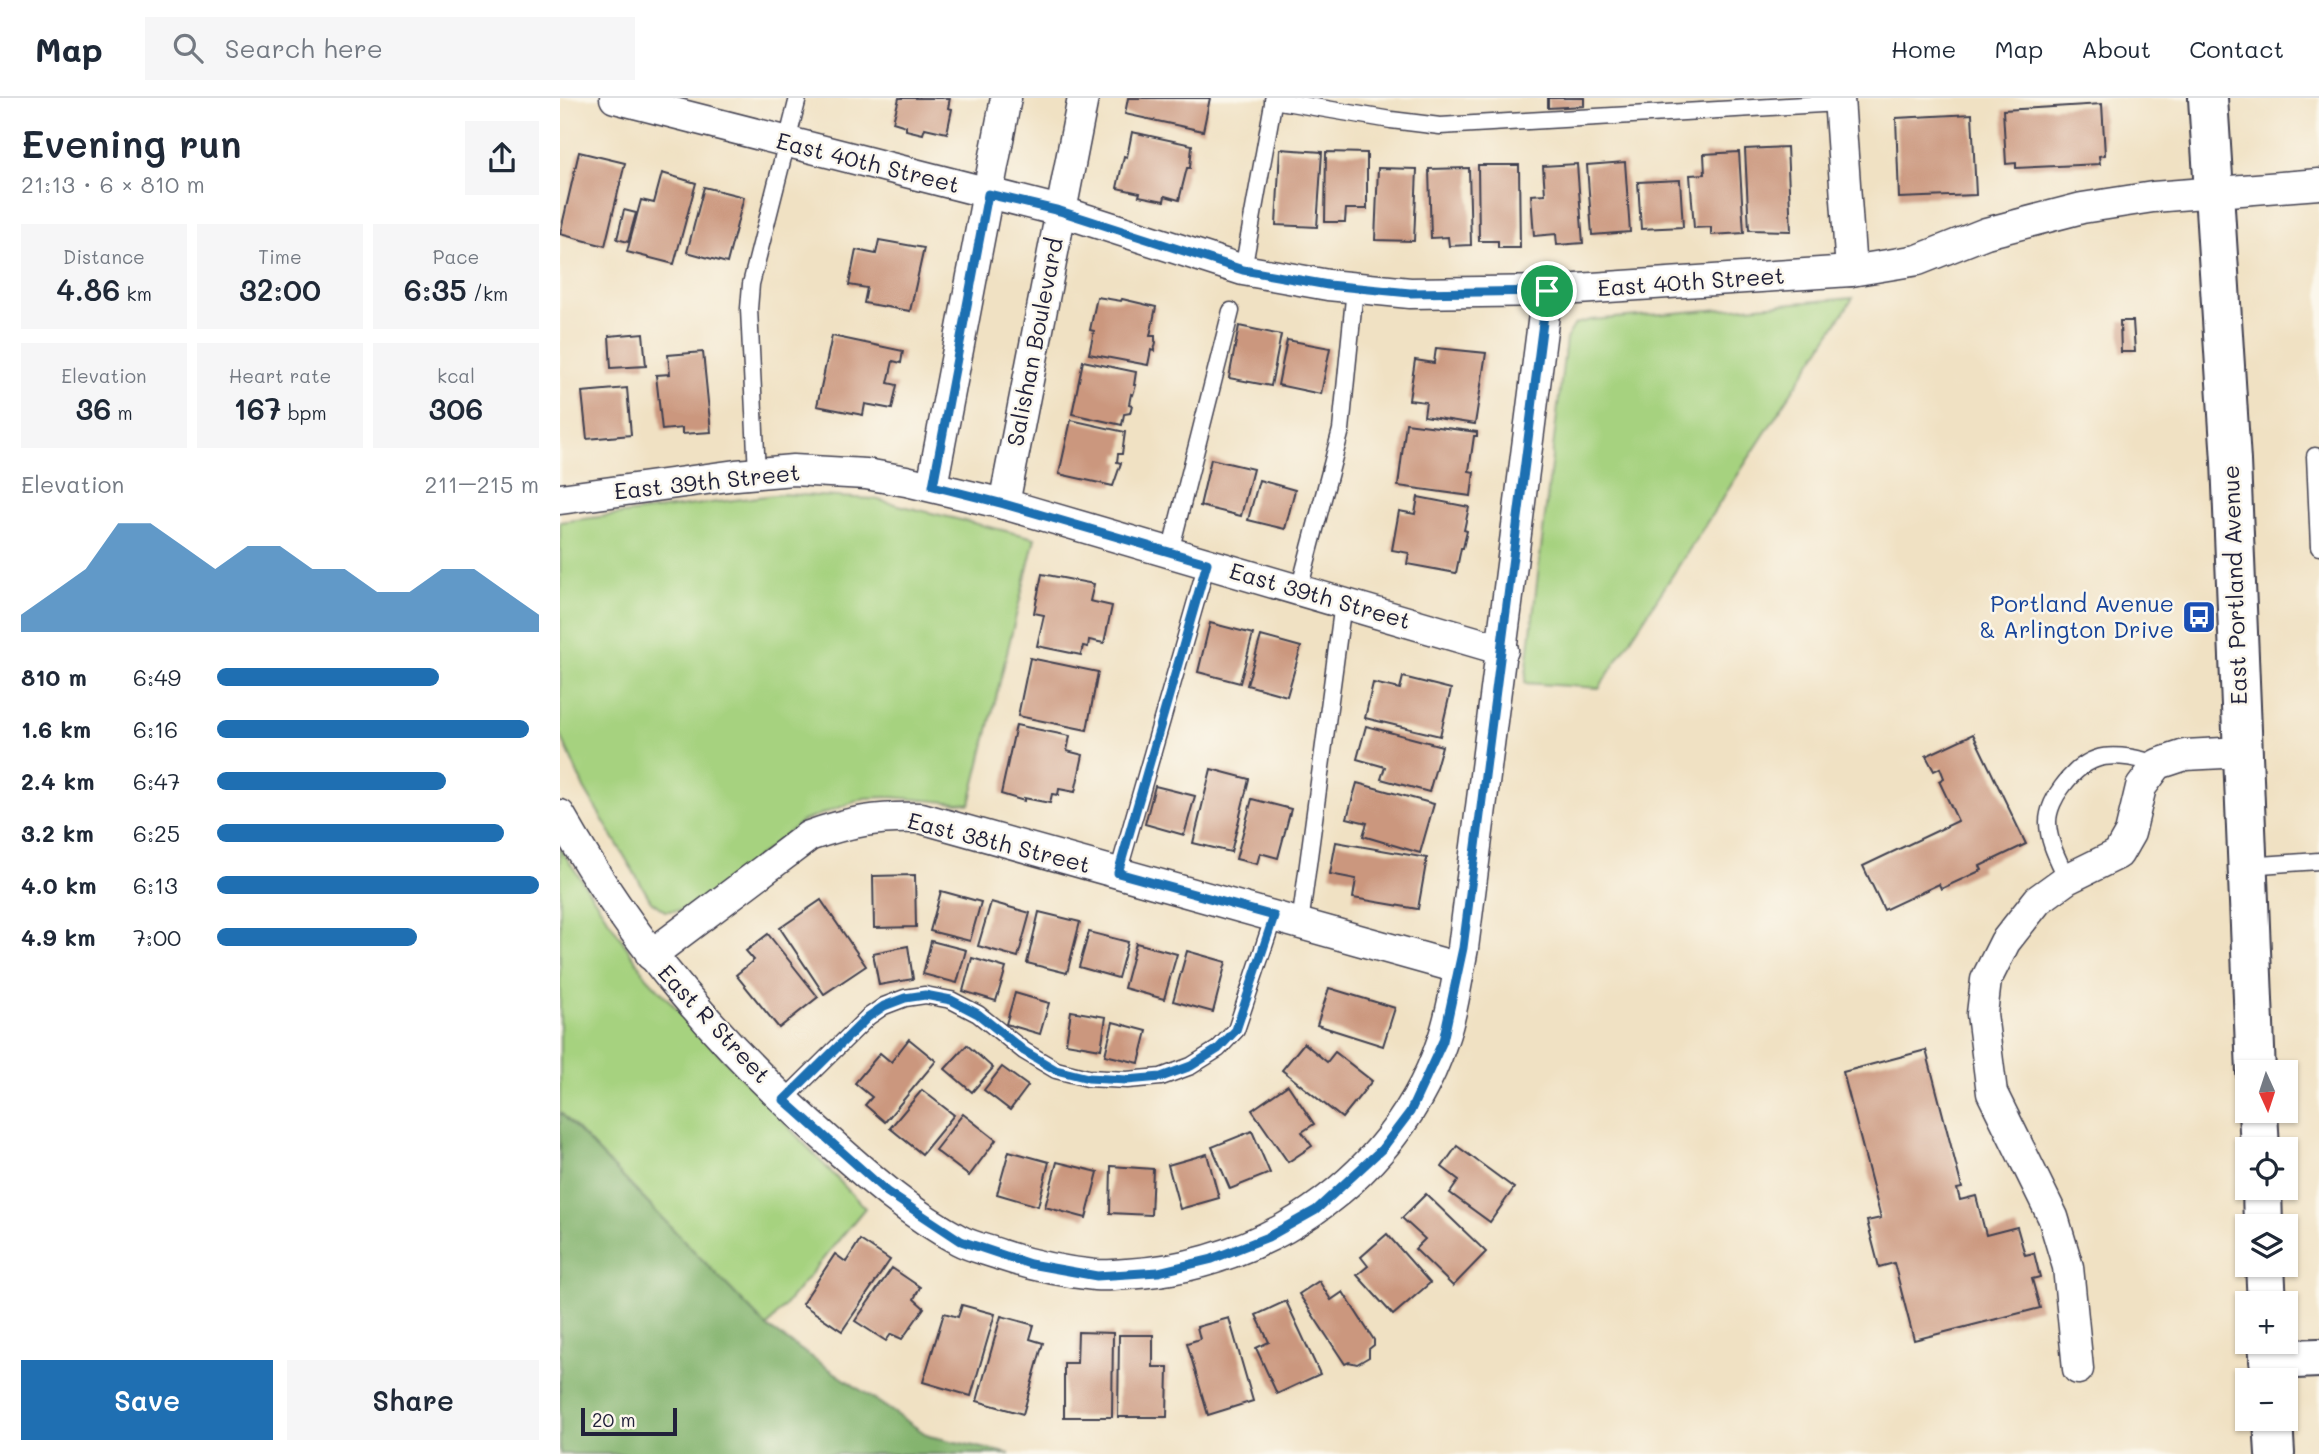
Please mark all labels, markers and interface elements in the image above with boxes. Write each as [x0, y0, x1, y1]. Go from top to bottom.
search box [145, 17, 635, 80]
text: Map [35, 27, 103, 70]
icon: search [169, 29, 207, 67]
text: Search here [225, 31, 383, 65]
text: Home [1891, 33, 1956, 64]
text: Map [1994, 33, 2043, 64]
text: About [2081, 33, 2151, 64]
text: Contact [2189, 33, 2284, 64]
text: Evening run [21, 118, 242, 168]
button: share [465, 121, 539, 195]
street label: East 40th Street [774, 125, 963, 199]
text: 21:13 · 6 × 810 m [21, 169, 205, 199]
street label: Salishan Boulevard [999, 235, 1069, 449]
text: Distance [63, 244, 145, 269]
text: Time [258, 244, 302, 269]
text: Pace [433, 244, 479, 269]
street label: East 40th Street [1596, 259, 1786, 303]
pin [1517, 261, 1577, 321]
text: 4.86 [56, 269, 120, 309]
text: 32:00 [239, 269, 321, 309]
text: 6:35 [404, 269, 467, 309]
icon: arrive [1528, 272, 1566, 310]
text: km [120, 281, 152, 306]
text: /km [467, 281, 508, 306]
text: Elevation [61, 363, 147, 388]
text: Heart rate [229, 363, 331, 388]
text: kcal [437, 363, 475, 388]
text: 36 [75, 388, 111, 428]
text: 167 [233, 388, 282, 428]
text: 306 [428, 388, 484, 428]
text: m [111, 400, 133, 425]
text: bpm [282, 400, 327, 425]
street label: East 39th Street [612, 456, 801, 506]
street label: East Portland Avenue [2215, 465, 2253, 705]
text: Elevation [21, 469, 124, 499]
text: 211–215 m [425, 469, 539, 499]
street label: East 39th Street [1226, 555, 1414, 635]
place label: Portland Avenue & Arlington Drive [1979, 588, 2174, 644]
bus stop icon: Portland Avenue & Arlington Drive [2180, 598, 2218, 636]
text: 810 m [21, 662, 87, 692]
text: 6:49 [133, 662, 181, 692]
text: 1.6 km [21, 714, 91, 744]
text: 6:16 [133, 714, 178, 744]
text: 2.4 km [21, 766, 94, 796]
text: 6:47 [133, 766, 180, 796]
street label: East 38th Street [905, 805, 1094, 879]
text: 3.2 km [21, 818, 94, 848]
text: 6:25 [133, 818, 180, 848]
text: 4.0 km [21, 870, 96, 900]
text: 6:13 [133, 870, 178, 900]
text: 4.9 km [21, 922, 95, 952]
text: 7:00 [133, 922, 181, 952]
street label: East R Street [652, 958, 777, 1089]
north arrow [2235, 1060, 2298, 1124]
map controls [2235, 1060, 2298, 1431]
button: locate [2235, 1137, 2298, 1200]
button: layers [2235, 1214, 2298, 1277]
button: + [2235, 1291, 2298, 1354]
button: Save [21, 1360, 273, 1440]
button: Share [287, 1360, 539, 1440]
button: − [2235, 1368, 2298, 1431]
scale bar [581, 1405, 677, 1437]
text: 20 m [592, 1407, 636, 1432]

